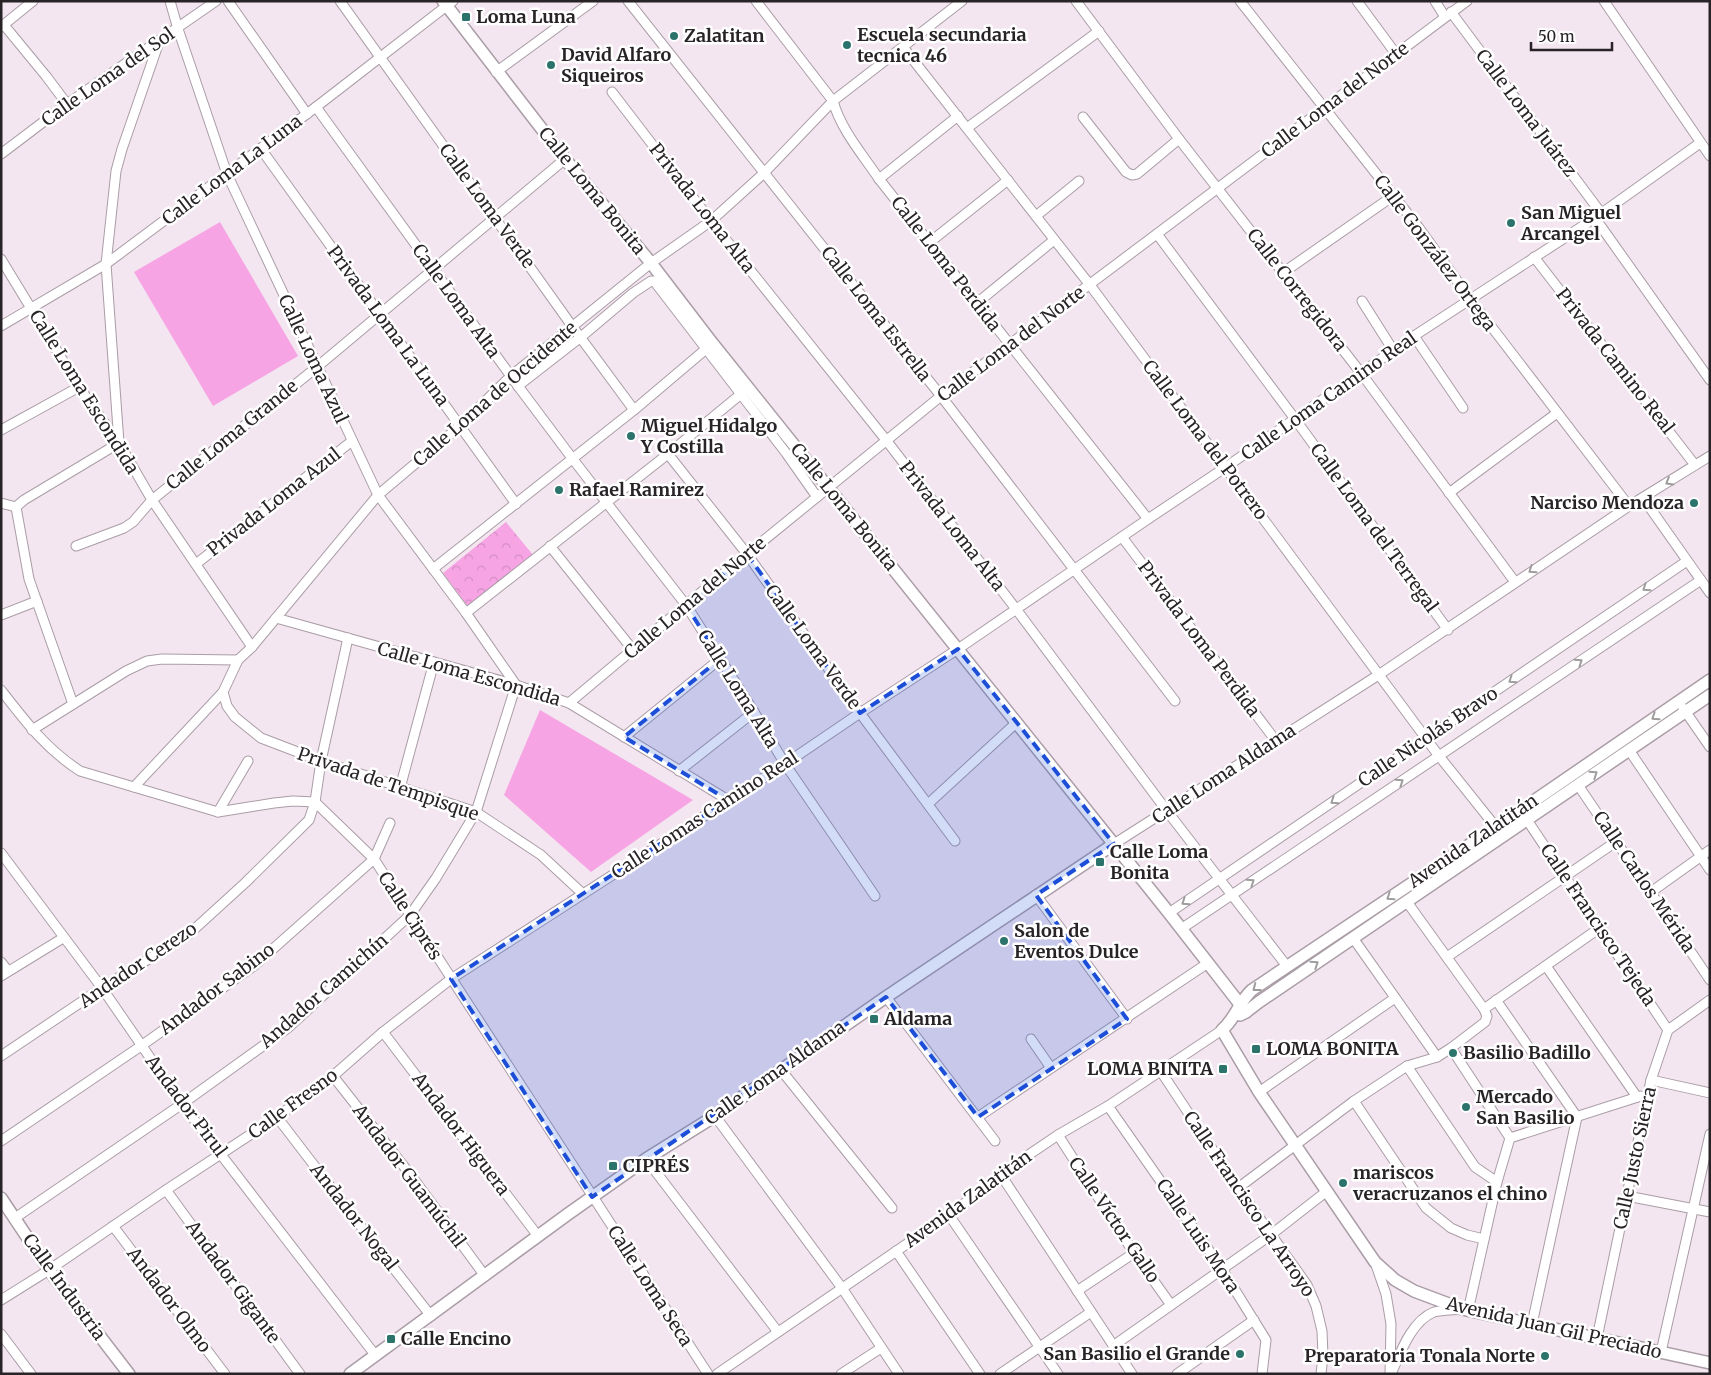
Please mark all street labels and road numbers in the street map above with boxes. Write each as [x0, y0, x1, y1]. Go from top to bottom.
street label: Calle Loma del Sol [37, 22, 179, 131]
street label: Calle Loma del Norte [1256, 37, 1413, 163]
street label: Calle Loma Juárez [1471, 44, 1582, 181]
street label: Calle Loma La Luna [157, 109, 307, 230]
street label: Calle Loma Bonita [534, 122, 651, 259]
street label: Privada Loma Alta [644, 138, 761, 278]
street label: Calle Loma Verde [434, 139, 540, 272]
street label: Calle González Ortega [1369, 170, 1502, 335]
street label: Calle Loma Perdida [886, 191, 1007, 336]
street label: Calle Corregidora [1242, 224, 1353, 356]
street label: Calle Loma Alta [407, 239, 506, 362]
street label: Privada Loma La Luna [322, 241, 455, 411]
street label: Calle Loma Estrella [816, 241, 937, 386]
street label: Calle Loma del Norte [932, 281, 1089, 407]
street label: Privada Camino Real [1551, 283, 1680, 439]
street label: Calle Loma Azul [274, 291, 354, 427]
street label: Calle Loma Escondida [25, 305, 145, 478]
street label: Calle Loma de Occidente [408, 316, 581, 471]
street label: Calle Loma Camino Real [1236, 326, 1421, 465]
street label: Calle Loma del Potrero [1138, 355, 1273, 524]
street label: Calle Loma Grande [161, 374, 302, 495]
street label: Calle Loma Bonita [786, 438, 903, 575]
street label: Calle Loma del Terregal [1305, 439, 1444, 617]
street label: Privada Loma Azul [202, 442, 345, 561]
street label: Privada Loma Alta [894, 456, 1011, 596]
street label: Calle Loma del Norte [619, 531, 771, 664]
street label: Privada Loma Perdida [1133, 556, 1266, 721]
street label: Calle Loma Verde [760, 580, 866, 713]
street label: Calle Loma Alta [693, 625, 784, 752]
street label: Calle Loma Escondida [375, 636, 564, 711]
street label: Calle Nicolás Bravo [1354, 681, 1502, 792]
street label: Calle Loma Aldama [1148, 718, 1300, 829]
street label: Privada de Tempisque [294, 742, 482, 825]
street label: Calle Lomas Camino Real [607, 745, 803, 884]
street label: Avenida Zalatitán [1403, 789, 1542, 893]
street label: Calle Carlos Mérida [1588, 806, 1701, 957]
street label: Calle Francisco Tejeda [1535, 839, 1662, 1011]
street label: Calle Ciprés [373, 867, 448, 964]
street label: Andador Cerezo [74, 917, 201, 1013]
street label: Andador Camichín [254, 929, 393, 1053]
street label: Andador Sabino [154, 938, 279, 1040]
street label: Calle Loma Aldama [700, 1015, 850, 1130]
street label: Andador Pirul [140, 1049, 232, 1161]
street label: Calle Fresno [243, 1063, 342, 1144]
street label: Andador Higuera [407, 1067, 515, 1200]
street label: Calle Justo Sierra [1608, 1084, 1661, 1231]
street label: Andador Guamúchil [347, 1099, 471, 1252]
street label: Calle Francisco La Arroyo [1179, 1106, 1320, 1301]
street label: Avenida Zalatitán [899, 1145, 1036, 1253]
street label: Calle Víctor Gallo [1064, 1152, 1165, 1287]
street label: Andador Nogal [305, 1158, 404, 1275]
street label: Calle Luis Mora [1152, 1174, 1245, 1298]
street label: Andador Gigante [181, 1215, 286, 1347]
street label: Calle Loma Seca [603, 1221, 698, 1351]
street label: Calle Industria [18, 1229, 111, 1345]
street label: Andador Olmo [122, 1242, 216, 1357]
street label: Avenida Juan Gil Preciado [1443, 1291, 1664, 1363]

